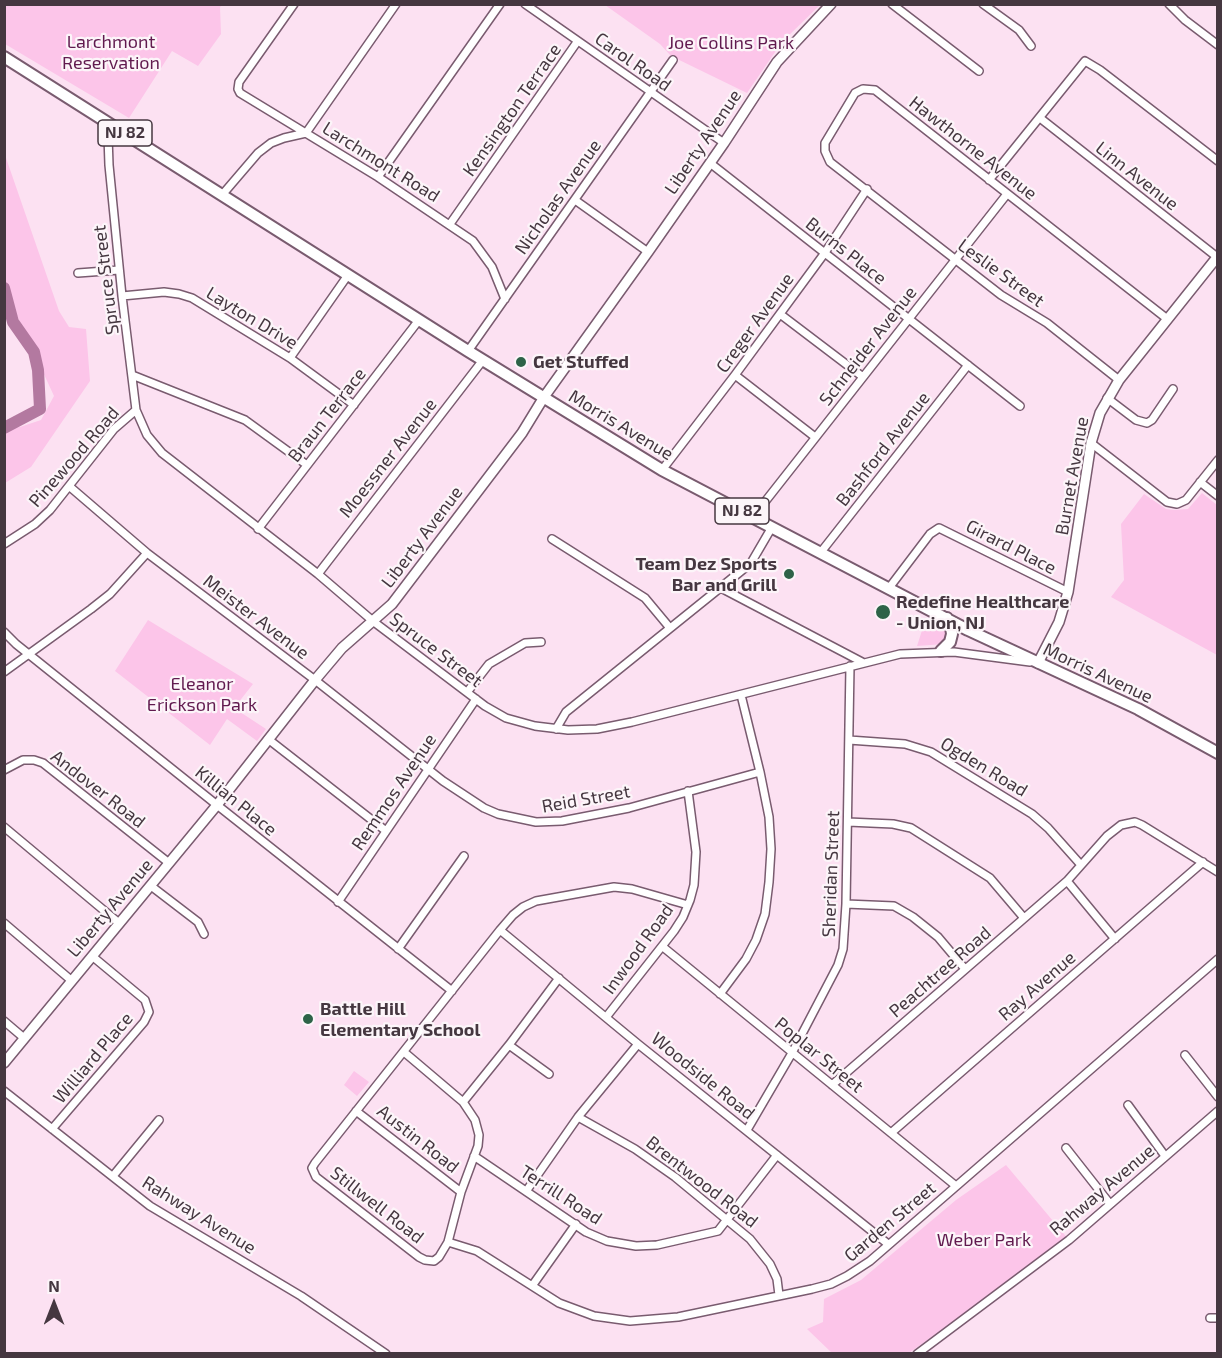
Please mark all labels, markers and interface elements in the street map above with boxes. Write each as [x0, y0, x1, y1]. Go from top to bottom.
street label: Carol Road [591, 28, 675, 96]
park label: Larchmont Reservation [62, 31, 160, 74]
park label: Joe Collins Park [668, 32, 794, 54]
street label: Kensington Terrace [458, 40, 566, 180]
street label: Liberty Avenue [660, 86, 746, 198]
street label: Hawthorne Avenue [905, 91, 1041, 205]
street label: Larchmont Road [318, 117, 444, 207]
road number: NJ 82 [98, 120, 152, 146]
street label: Nicholas Avenue [510, 135, 606, 259]
street label: Linn Avenue [1091, 137, 1183, 215]
street label: Burns Place [801, 213, 891, 289]
street label: Spruce Street [89, 224, 123, 336]
street label: Leslie Street [954, 234, 1048, 312]
street label: Creger Avenue [712, 269, 798, 377]
street label: Layton Drive [202, 282, 302, 354]
street label: Schneider Avenue [815, 282, 921, 410]
place label: Get Stuffed [533, 351, 629, 373]
marker: Get Stuffed [514, 355, 528, 369]
street label: Braun Terrace [283, 364, 371, 466]
street label: Morris Avenue [565, 385, 677, 465]
street label: Bashford Avenue [832, 387, 934, 511]
street label: Moessner Avenue [335, 394, 441, 522]
street label: Pinewood Road [24, 402, 124, 512]
street label: Burnet Avenue [1051, 415, 1093, 537]
street label: Liberty Avenue [377, 482, 467, 592]
road number: NJ 82 [715, 498, 769, 524]
street label: Girard Place [962, 515, 1060, 579]
place label: Team Dez Sports Bar and Grill [635, 553, 777, 596]
marker: Team Dez Sports Bar and Grill [782, 567, 796, 581]
street label: Meister Avenue [199, 570, 313, 664]
place label: Redefine Healthcare - Union, NJ [896, 591, 1069, 634]
marker: Redefine Healthcare - Union, NJ [874, 603, 892, 621]
street label: Spruce Street [385, 608, 487, 692]
street label: Morris Avenue [1040, 638, 1156, 708]
park label: Eleanor Erickson Park [147, 673, 257, 716]
street label: Remmos Avenue [347, 730, 441, 854]
street label: Ogden Road [936, 733, 1032, 801]
street label: Andover Road [46, 745, 150, 833]
street label: Killian Place [191, 762, 281, 840]
street label: Reid Street [540, 781, 632, 817]
street label: Sheridan Street [818, 810, 844, 938]
street label: Liberty Avenue [63, 854, 157, 962]
street label: Inwood Road [598, 900, 678, 998]
street label: Peachtree Road [885, 922, 995, 1022]
street label: Ray Avenue [994, 947, 1080, 1025]
place label: Battle Hill Elementary School [320, 998, 480, 1040]
street label: Williard Place [49, 1008, 137, 1108]
marker: Battle Hill Elementary School [301, 1012, 315, 1026]
street label: Poplar Street [770, 1013, 868, 1097]
street label: Woodside Road [647, 1028, 759, 1124]
street label: Austin Road [373, 1100, 463, 1178]
street label: Brentwood Road [642, 1132, 762, 1232]
street label: Rahway Avenue [1045, 1140, 1159, 1240]
street label: Terrill Road [516, 1161, 606, 1229]
street label: Stillwell Road [326, 1162, 428, 1248]
street label: Rahway Avenue [138, 1171, 260, 1259]
street label: Garden Street [840, 1178, 940, 1266]
park label: Weber Park [937, 1229, 1031, 1251]
north arrow [24, 1274, 84, 1334]
text: N [48, 1276, 60, 1295]

